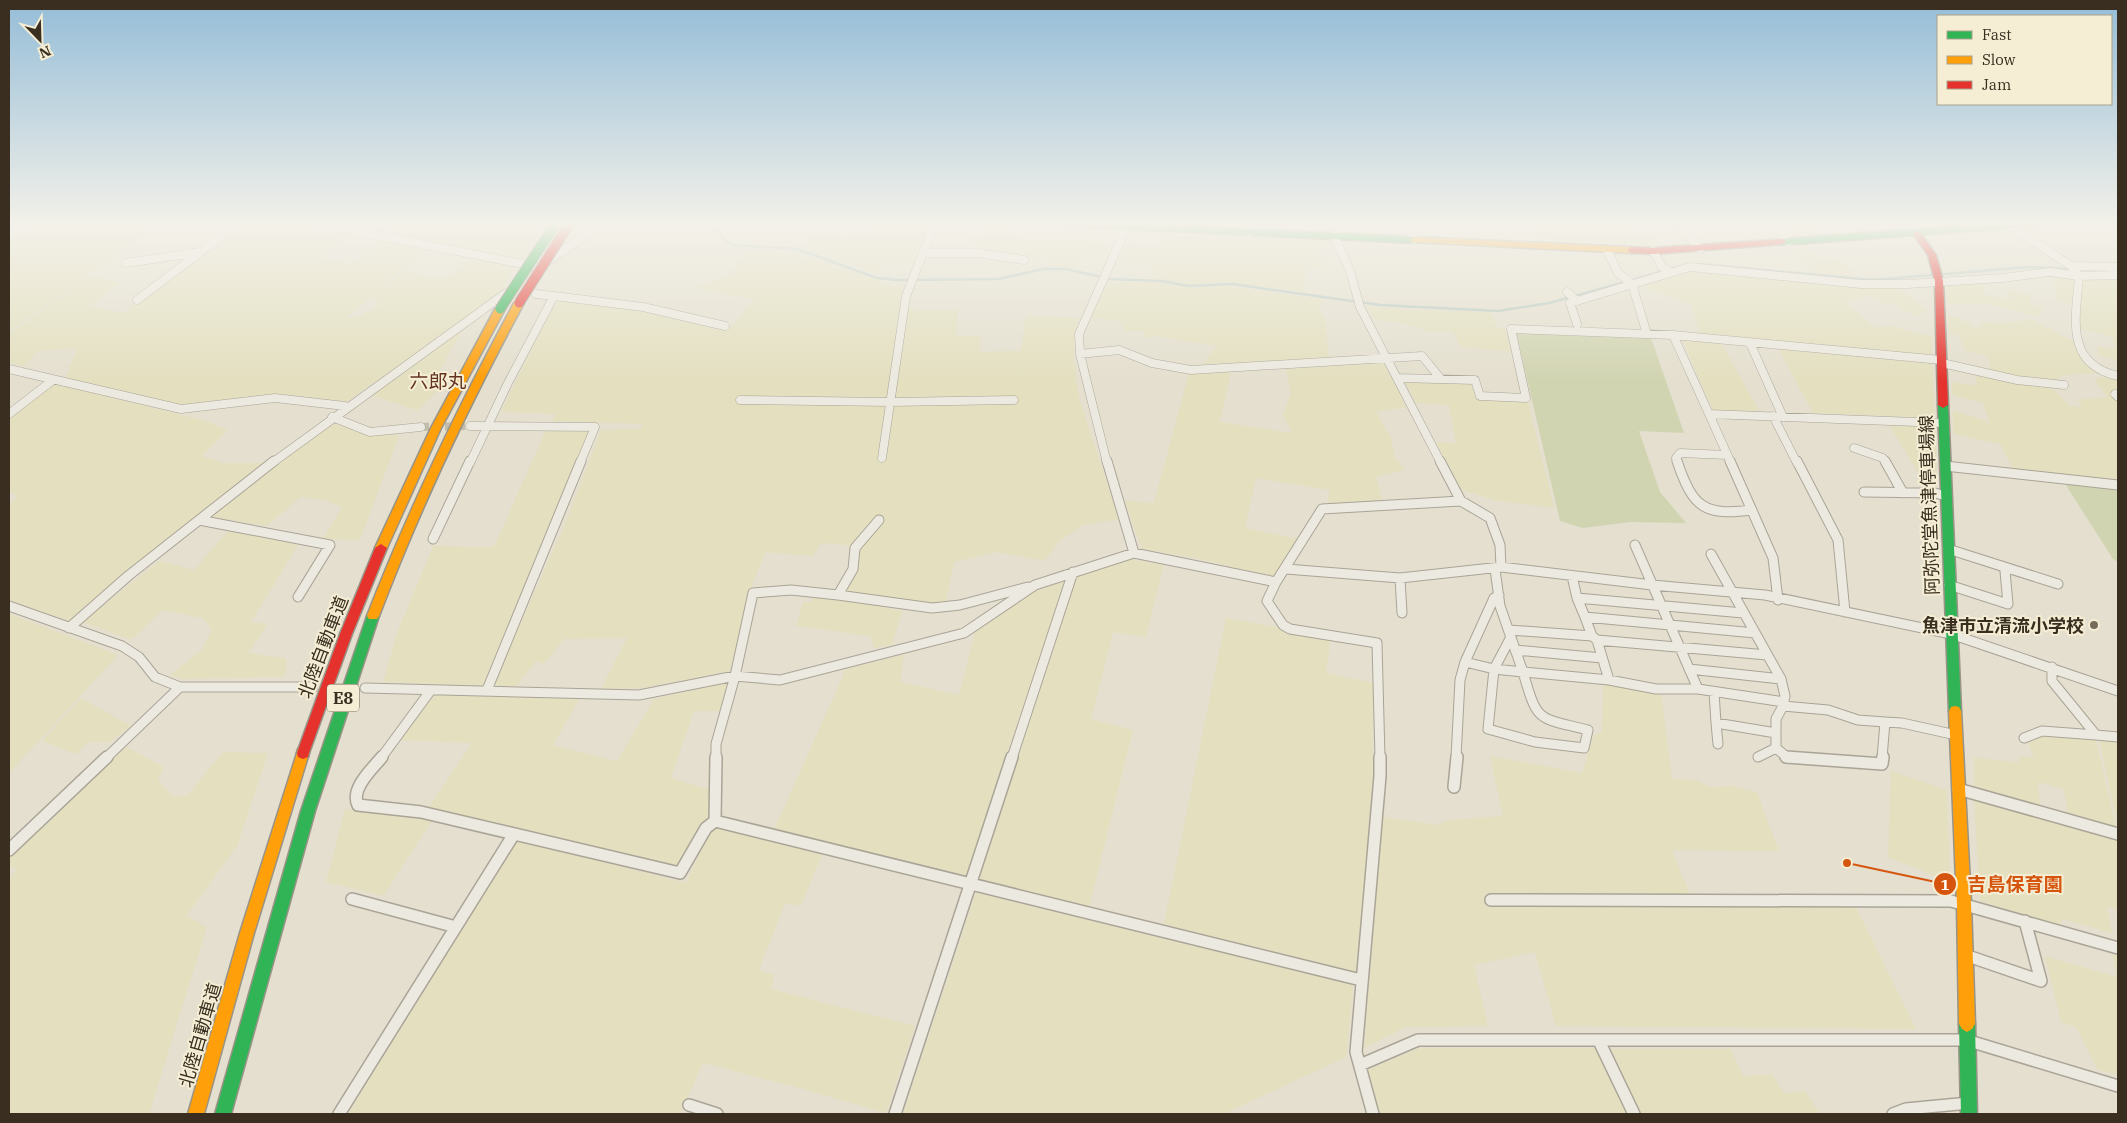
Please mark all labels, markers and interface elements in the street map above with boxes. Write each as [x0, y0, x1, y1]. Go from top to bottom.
north arrow [15, 15, 65, 65]
legend [1937, 15, 2112, 105]
text: Fast [1982, 25, 2012, 44]
text: N [36, 42, 54, 62]
text: Slow [1982, 50, 2016, 69]
text: Jam [1982, 75, 2011, 94]
district label: 六郎丸 [409, 369, 467, 393]
street label: 阿弥陀堂魚津停車場線 [1914, 415, 1944, 595]
street label: 北陸自動車道 [293, 592, 353, 702]
place label: 魚津市立清流小学校 [1922, 614, 2084, 637]
marker: 魚津市立清流小学校 [2088, 619, 2100, 631]
road number: E8 [327, 684, 359, 711]
callout: 吉島保育園 [1933, 867, 2073, 901]
text: 吉島保育園 [1967, 872, 2063, 896]
text: 1 [1940, 875, 1950, 894]
street label: 北陸自動車道 [174, 980, 226, 1090]

